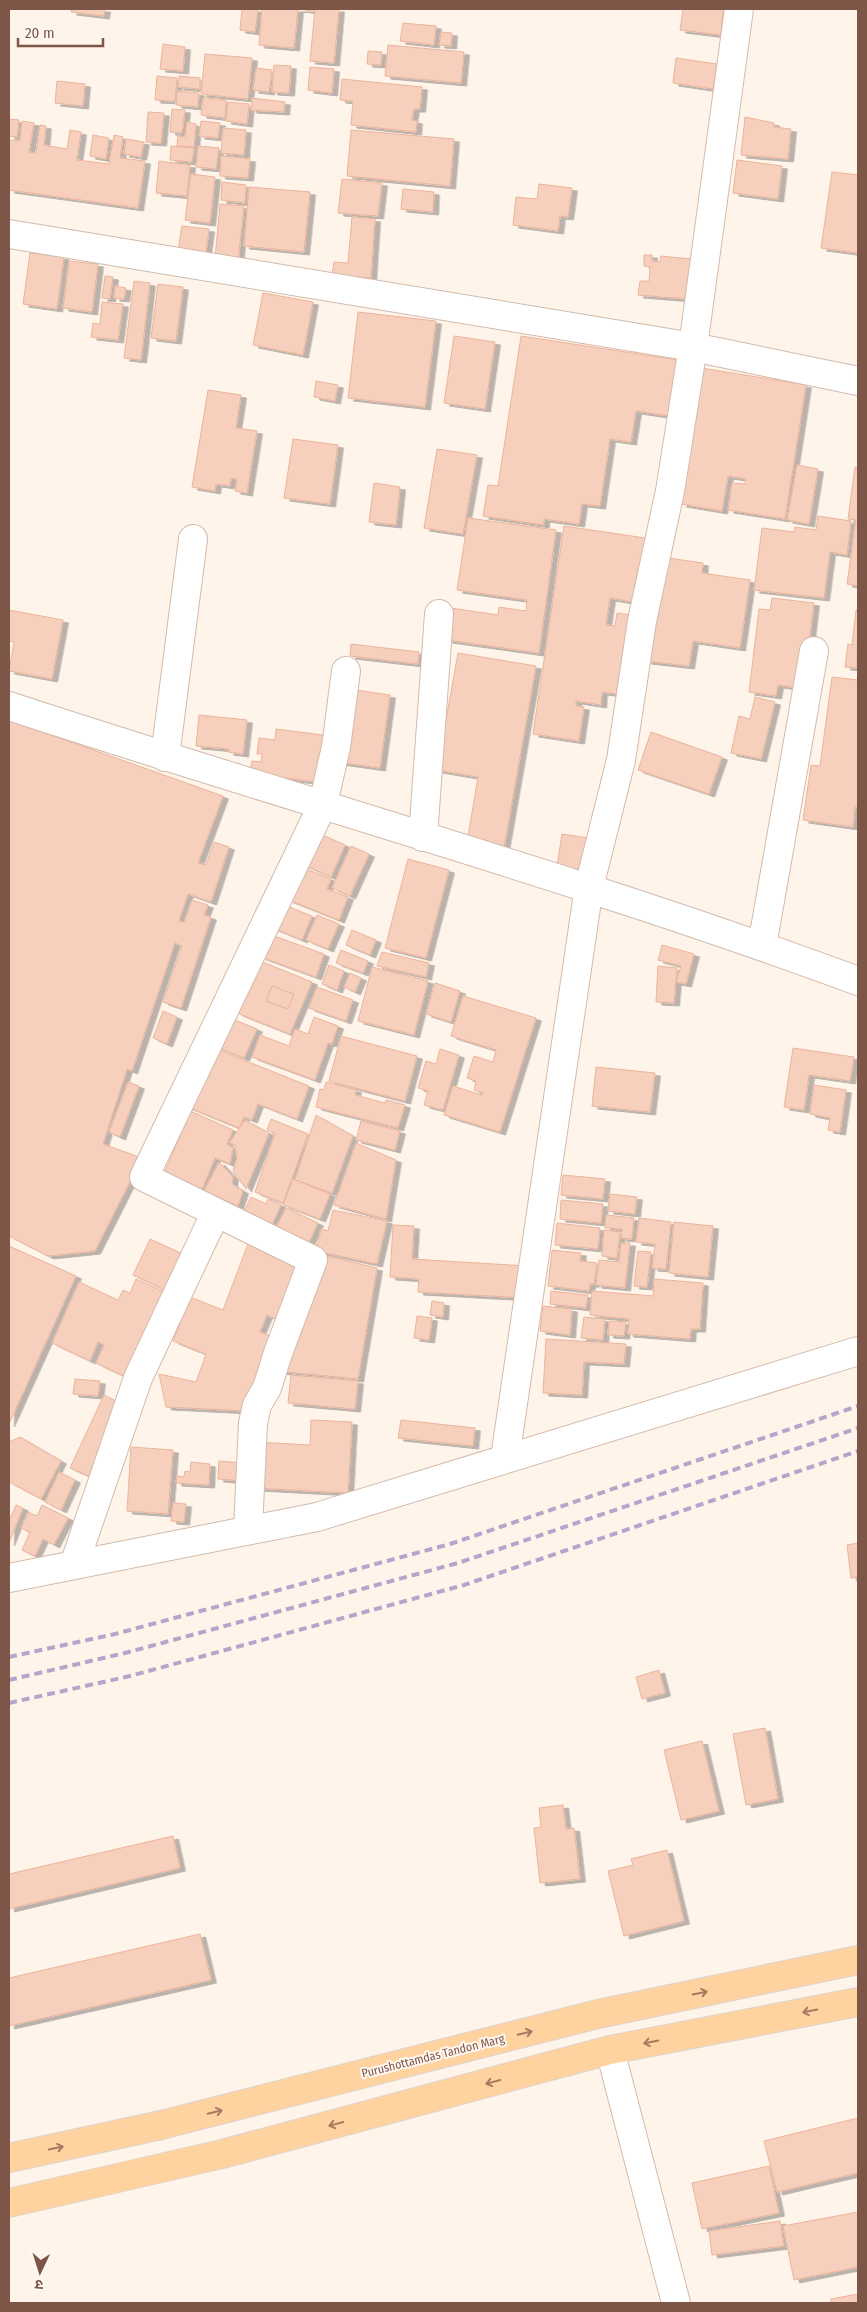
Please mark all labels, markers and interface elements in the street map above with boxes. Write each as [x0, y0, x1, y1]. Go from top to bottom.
scale bar [18, 15, 102, 47]
text: 20 m [25, 24, 55, 42]
one-way arrow [692, 1988, 708, 1997]
one-way arrow [803, 2007, 819, 2016]
one-way arrow [516, 2027, 532, 2037]
street label: Purushottamdas Tandon Marg [360, 2031, 506, 2081]
one-way arrow [643, 2038, 659, 2048]
one-way arrow [486, 2077, 502, 2087]
one-way arrow [206, 2106, 222, 2116]
one-way arrow [329, 2119, 345, 2129]
one-way arrow [48, 2143, 64, 2152]
north arrow [15, 2247, 65, 2297]
text: उ [34, 2276, 44, 2293]

